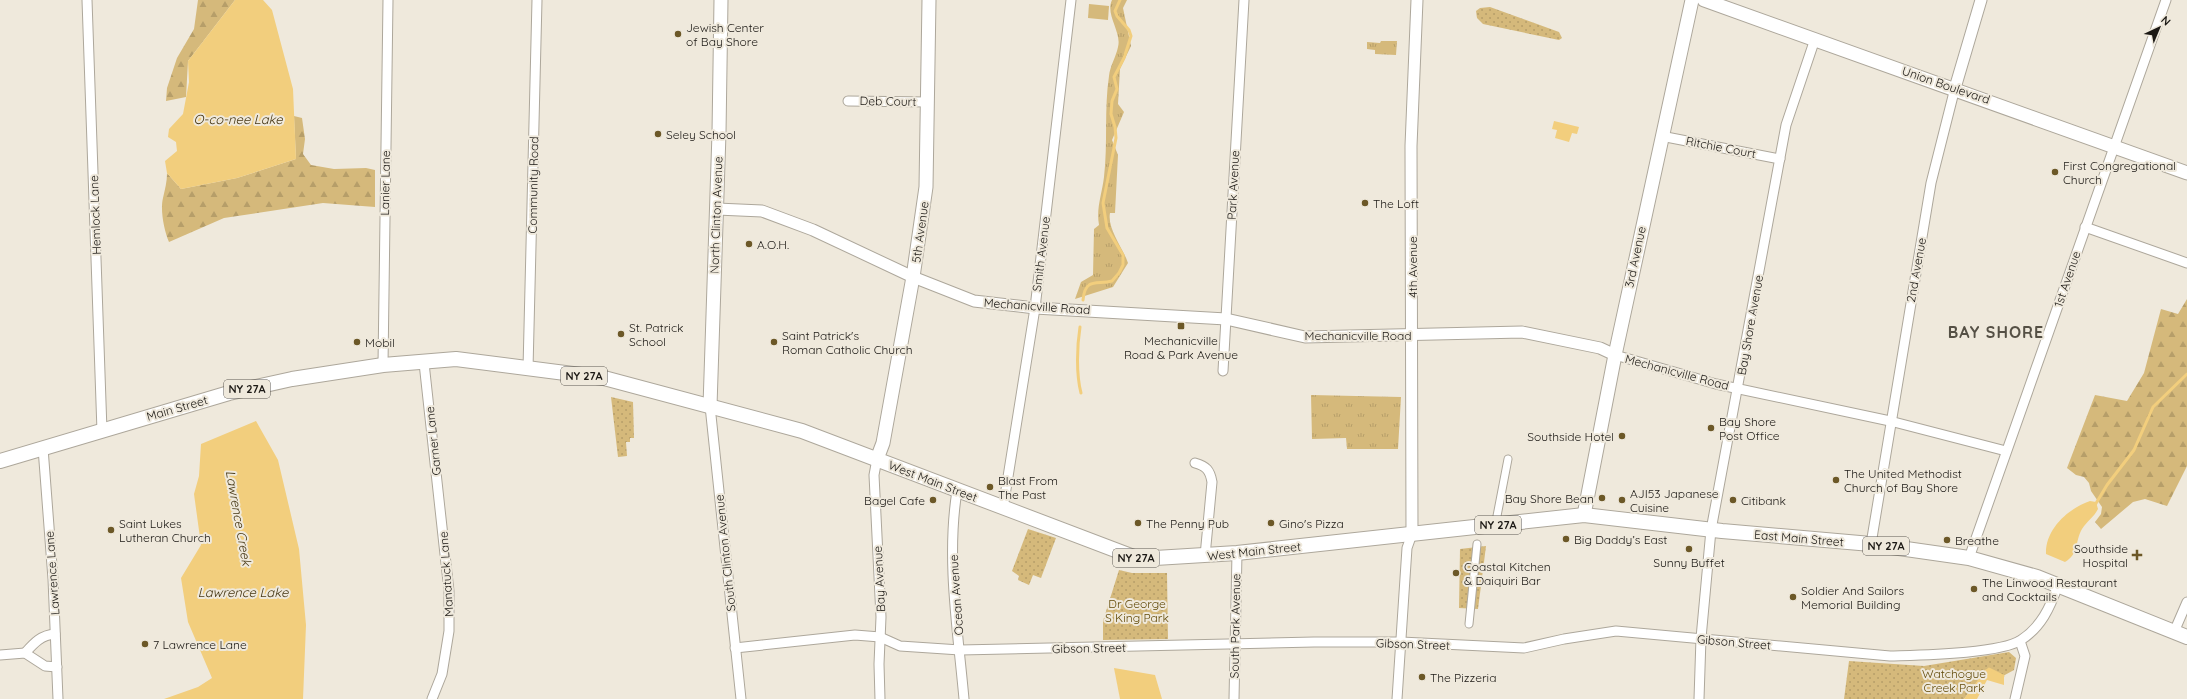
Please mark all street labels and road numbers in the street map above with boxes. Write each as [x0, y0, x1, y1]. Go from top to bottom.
street label: Union Boulevard [1900, 63, 1992, 107]
street label: Deb Court [860, 93, 916, 109]
street label: Ritchie Court [1685, 133, 1757, 161]
street label: Community Road [525, 136, 541, 234]
street label: Lanier Lane [377, 150, 393, 216]
street label: Park Avenue [1224, 150, 1242, 220]
street label: North Clinton Avenue [706, 156, 726, 274]
street label: Hemlock Lane [86, 175, 104, 255]
street label: 5th Avenue [908, 200, 932, 264]
street label: Smith Avenue [1029, 215, 1053, 292]
street label: 3rd Avenue [1621, 225, 1649, 289]
street label: 4th Avenue [1405, 236, 1420, 298]
street label: 2nd Avenue [1903, 236, 1929, 303]
street label: 1st Avenue [2050, 249, 2084, 309]
street label: Bay Shore Avenue [1734, 274, 1766, 376]
street label: Mechanicville Road [983, 295, 1091, 317]
street label: Mechanicville Road [1305, 328, 1411, 343]
street label: Mechanicville Road [1623, 351, 1731, 393]
road number: NY 27A [561, 367, 607, 385]
road number: NY 27A [224, 380, 270, 398]
street label: Main Street [145, 392, 209, 424]
street label: Garner Lane [422, 405, 444, 476]
street label: West Main Street [886, 457, 980, 505]
street label: South Clinton Avenue [711, 494, 739, 612]
road number: NY 27A [1475, 516, 1521, 534]
street label: East Main Street [1754, 527, 1844, 549]
street label: Lawrence Lane [42, 530, 62, 616]
street label: Manatuck Lane [436, 531, 456, 617]
road number: NY 27A [1863, 537, 1909, 555]
street label: West Main Street [1207, 539, 1301, 563]
street label: Bay Avenue [870, 545, 888, 612]
road number: NY 27A [1113, 549, 1159, 567]
street label: Ocean Avenue [946, 554, 966, 636]
street label: South Park Avenue [1227, 573, 1243, 678]
street label: Gibson Street [1696, 631, 1772, 653]
street label: Gibson Street [1376, 635, 1450, 653]
street label: Gibson Street [1052, 640, 1126, 656]

